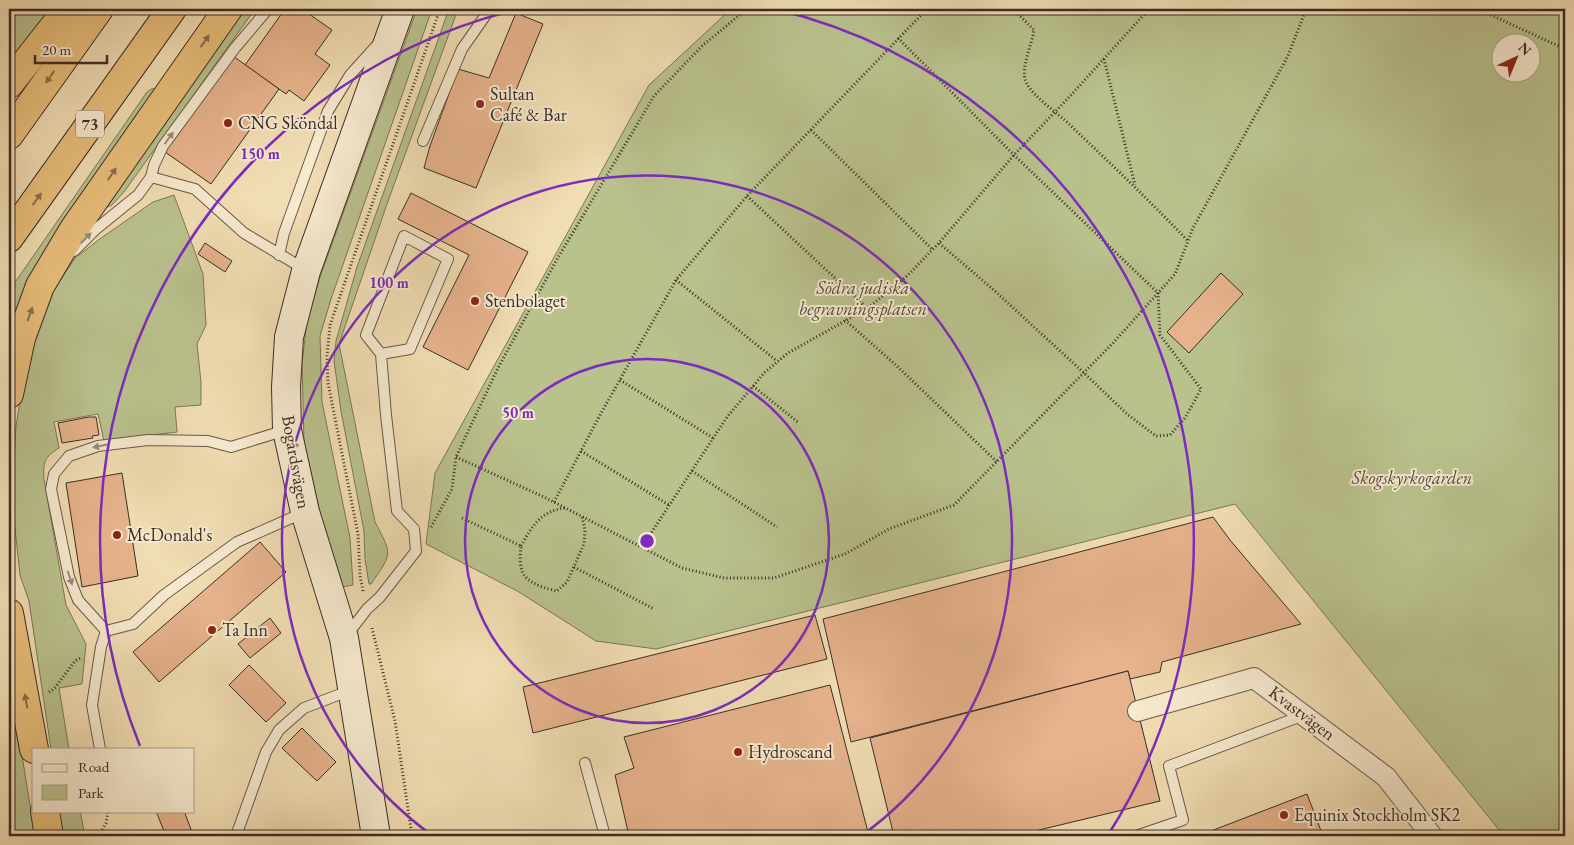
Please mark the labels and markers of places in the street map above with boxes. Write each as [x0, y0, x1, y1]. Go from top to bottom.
place label: Sultan Café & Bar [490, 82, 567, 126]
marker: Sultan Café & Bar [474, 98, 486, 110]
place label: CNG Sköndal [238, 111, 338, 134]
marker: CNG Sköndal [222, 117, 234, 129]
place label: Stenbolaget [485, 289, 566, 312]
marker: Stenbolaget [469, 295, 481, 307]
place label: McDonald's [127, 523, 212, 546]
marker: McDonald's [111, 529, 123, 541]
centre of rings [638, 532, 656, 550]
place label: Ta Inn [222, 618, 269, 641]
marker: Ta Inn [206, 624, 218, 636]
place label: Hydroscand [748, 740, 834, 763]
marker: Hydroscand [732, 746, 744, 758]
place label: Equinix Stockholm SK2 [1294, 803, 1460, 826]
marker: Equinix Stockholm SK2 [1278, 809, 1290, 821]

